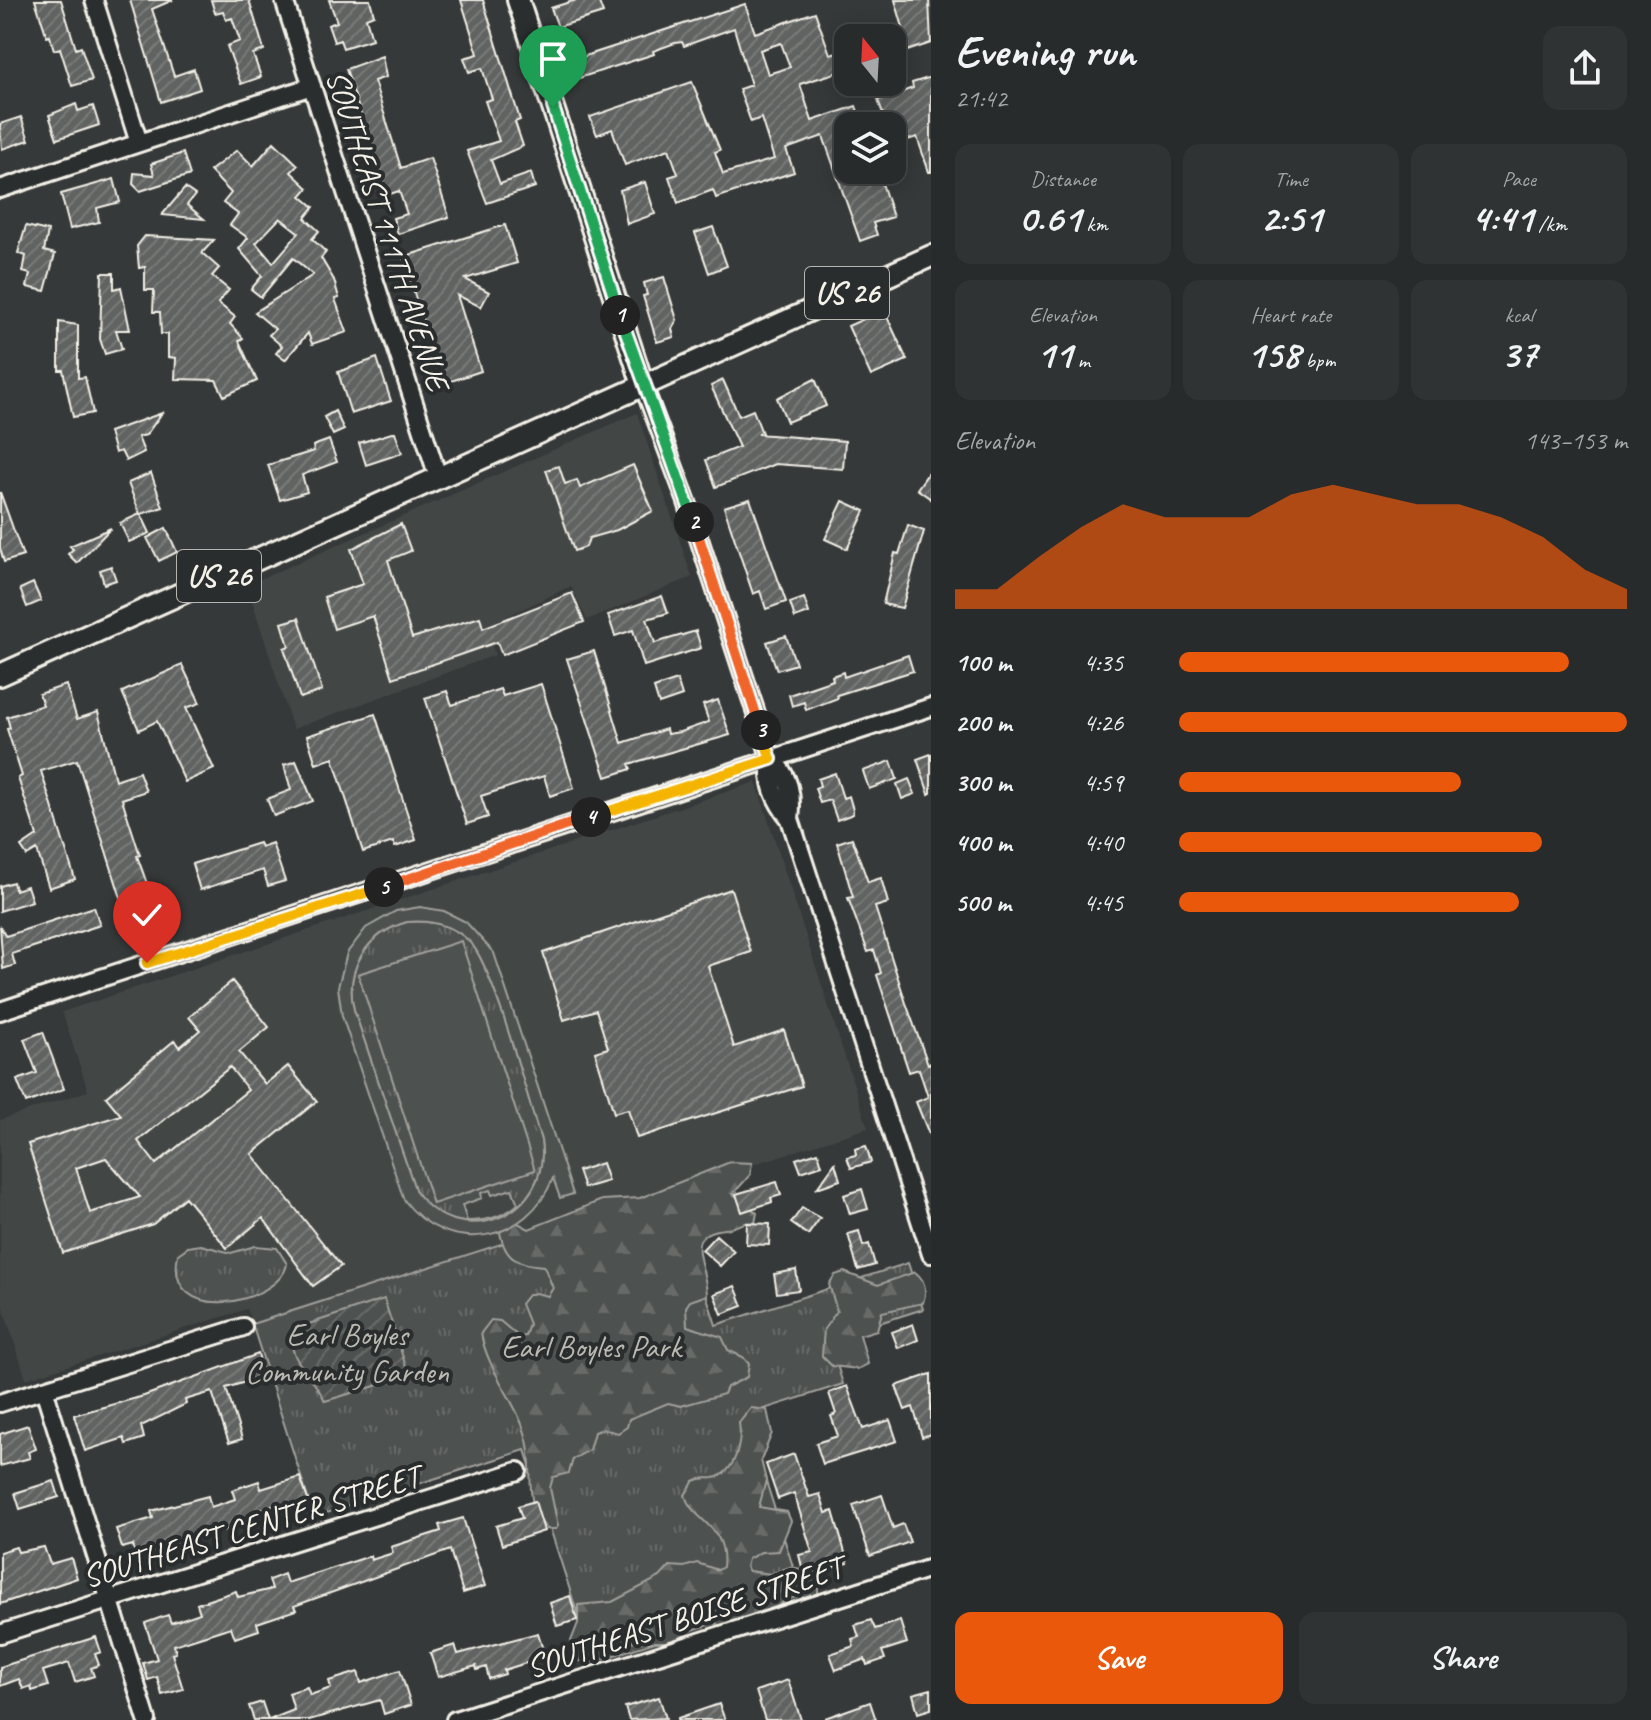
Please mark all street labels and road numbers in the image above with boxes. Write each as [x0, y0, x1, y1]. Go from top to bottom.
street label: SOUTHEAST 111TH AVENUE [317, 65, 460, 399]
road number: US 26 [805, 267, 889, 319]
road number: US 26 [177, 550, 261, 602]
street label: SOUTHEAST CENTER STREET [77, 1454, 431, 1597]
street label: SOUTHEAST BOISE STREET [521, 1545, 854, 1688]

